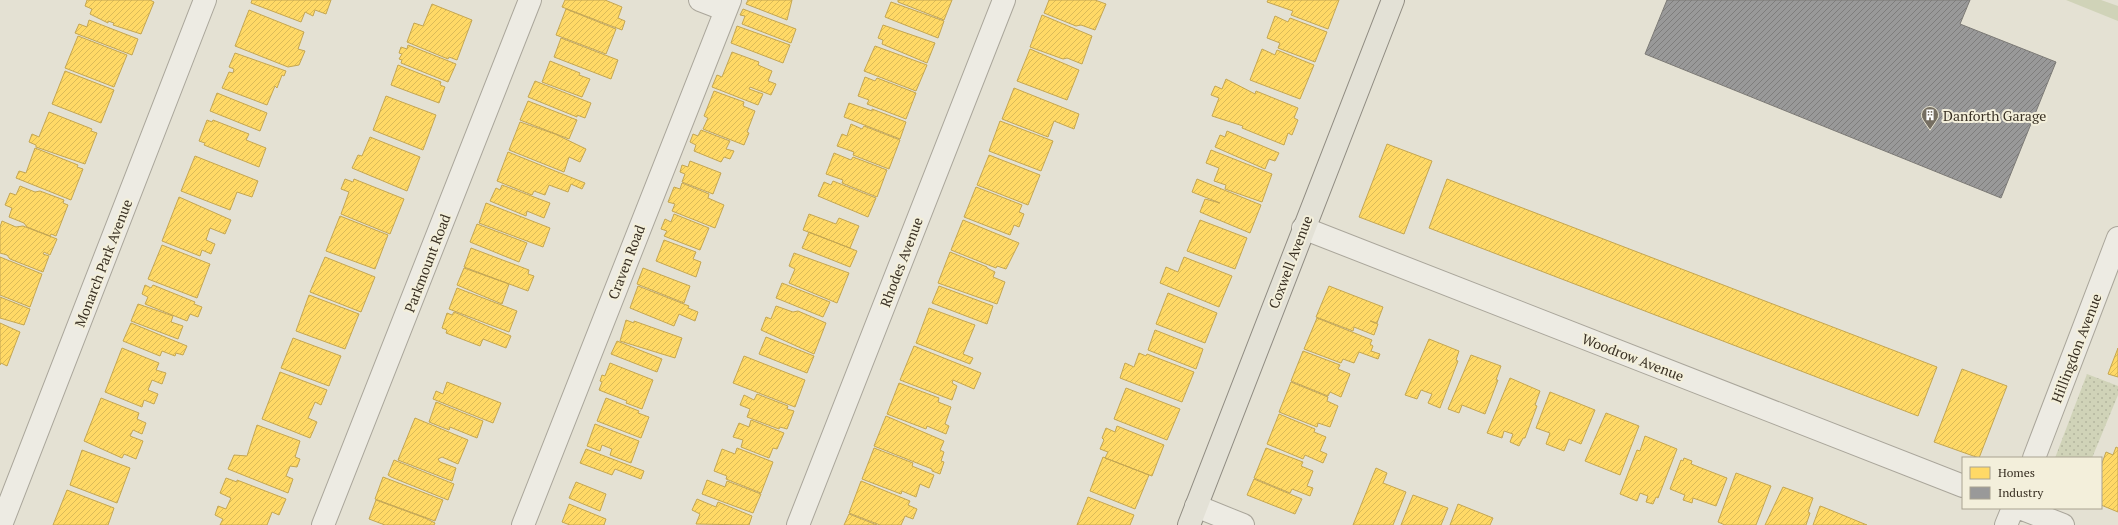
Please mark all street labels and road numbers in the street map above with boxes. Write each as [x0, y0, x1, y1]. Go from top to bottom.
street label: Monarch Park Avenue [70, 196, 136, 330]
street label: Parkmount Road [399, 211, 455, 315]
street label: Coxwell Avenue [1264, 213, 1316, 311]
street label: Rhodes Avenue [875, 214, 927, 310]
street label: Craven Road [603, 222, 649, 302]
street label: Hillingdon Avenue [2046, 291, 2106, 405]
street label: Woodrow Avenue [1579, 329, 1687, 385]

